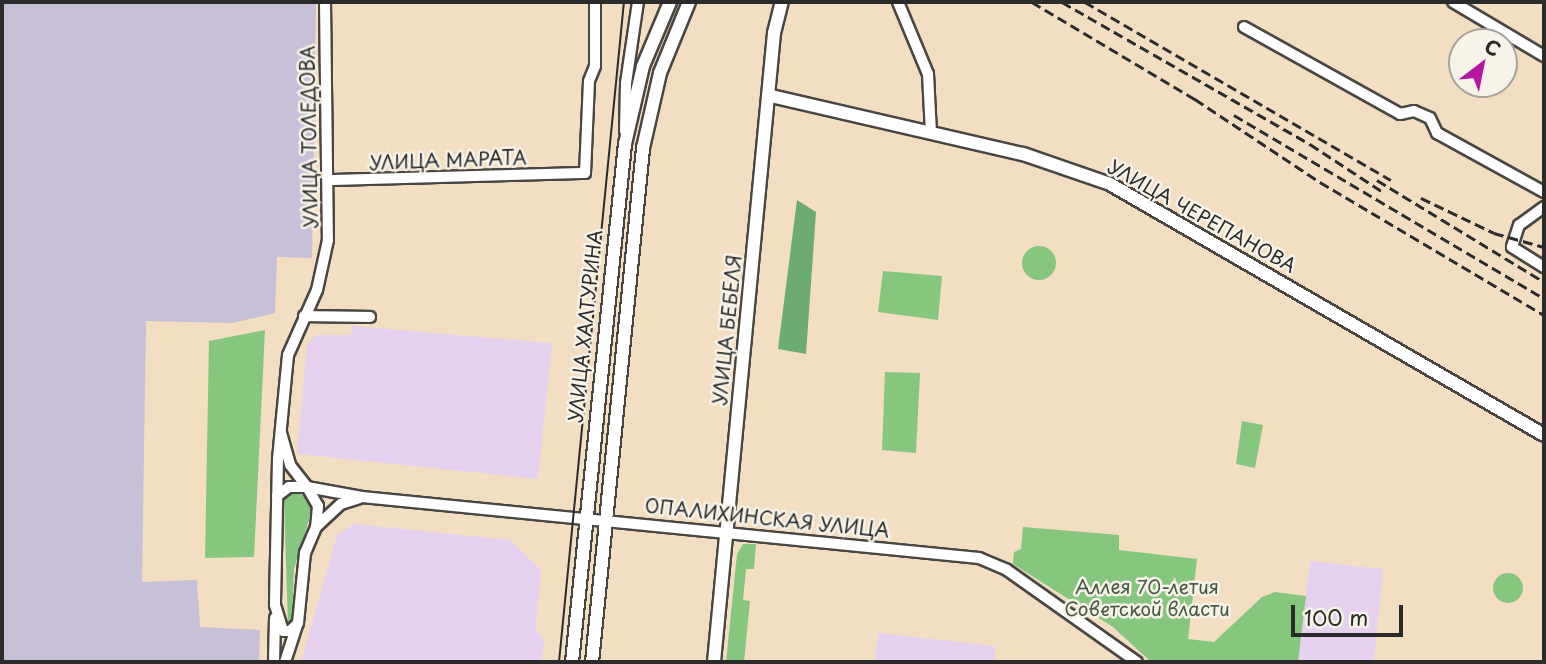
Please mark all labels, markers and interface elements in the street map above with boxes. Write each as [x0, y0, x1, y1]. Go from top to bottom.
north arrow [1448, 28, 1518, 98]
text: С [1480, 31, 1507, 63]
street label: УЛИЦА ТОЛЕДОВА [296, 44, 322, 230]
street label: УЛИЦА МАРАТА [369, 146, 527, 174]
street label: УЛИЦА ЧЕРЕПАНОВА [1104, 155, 1300, 277]
street label: УЛИЦА ХАЛТУРИНА [563, 228, 607, 424]
street label: УЛИЦА БЕБЕЛЯ [708, 253, 746, 407]
street label: ОПАЛИХИНСКАЯ УЛИЦА [644, 494, 890, 542]
park label: Аллея 70-летия Советской власти [1064, 576, 1230, 620]
scale bar [1294, 590, 1406, 634]
text: 100 m [1304, 601, 1368, 633]

